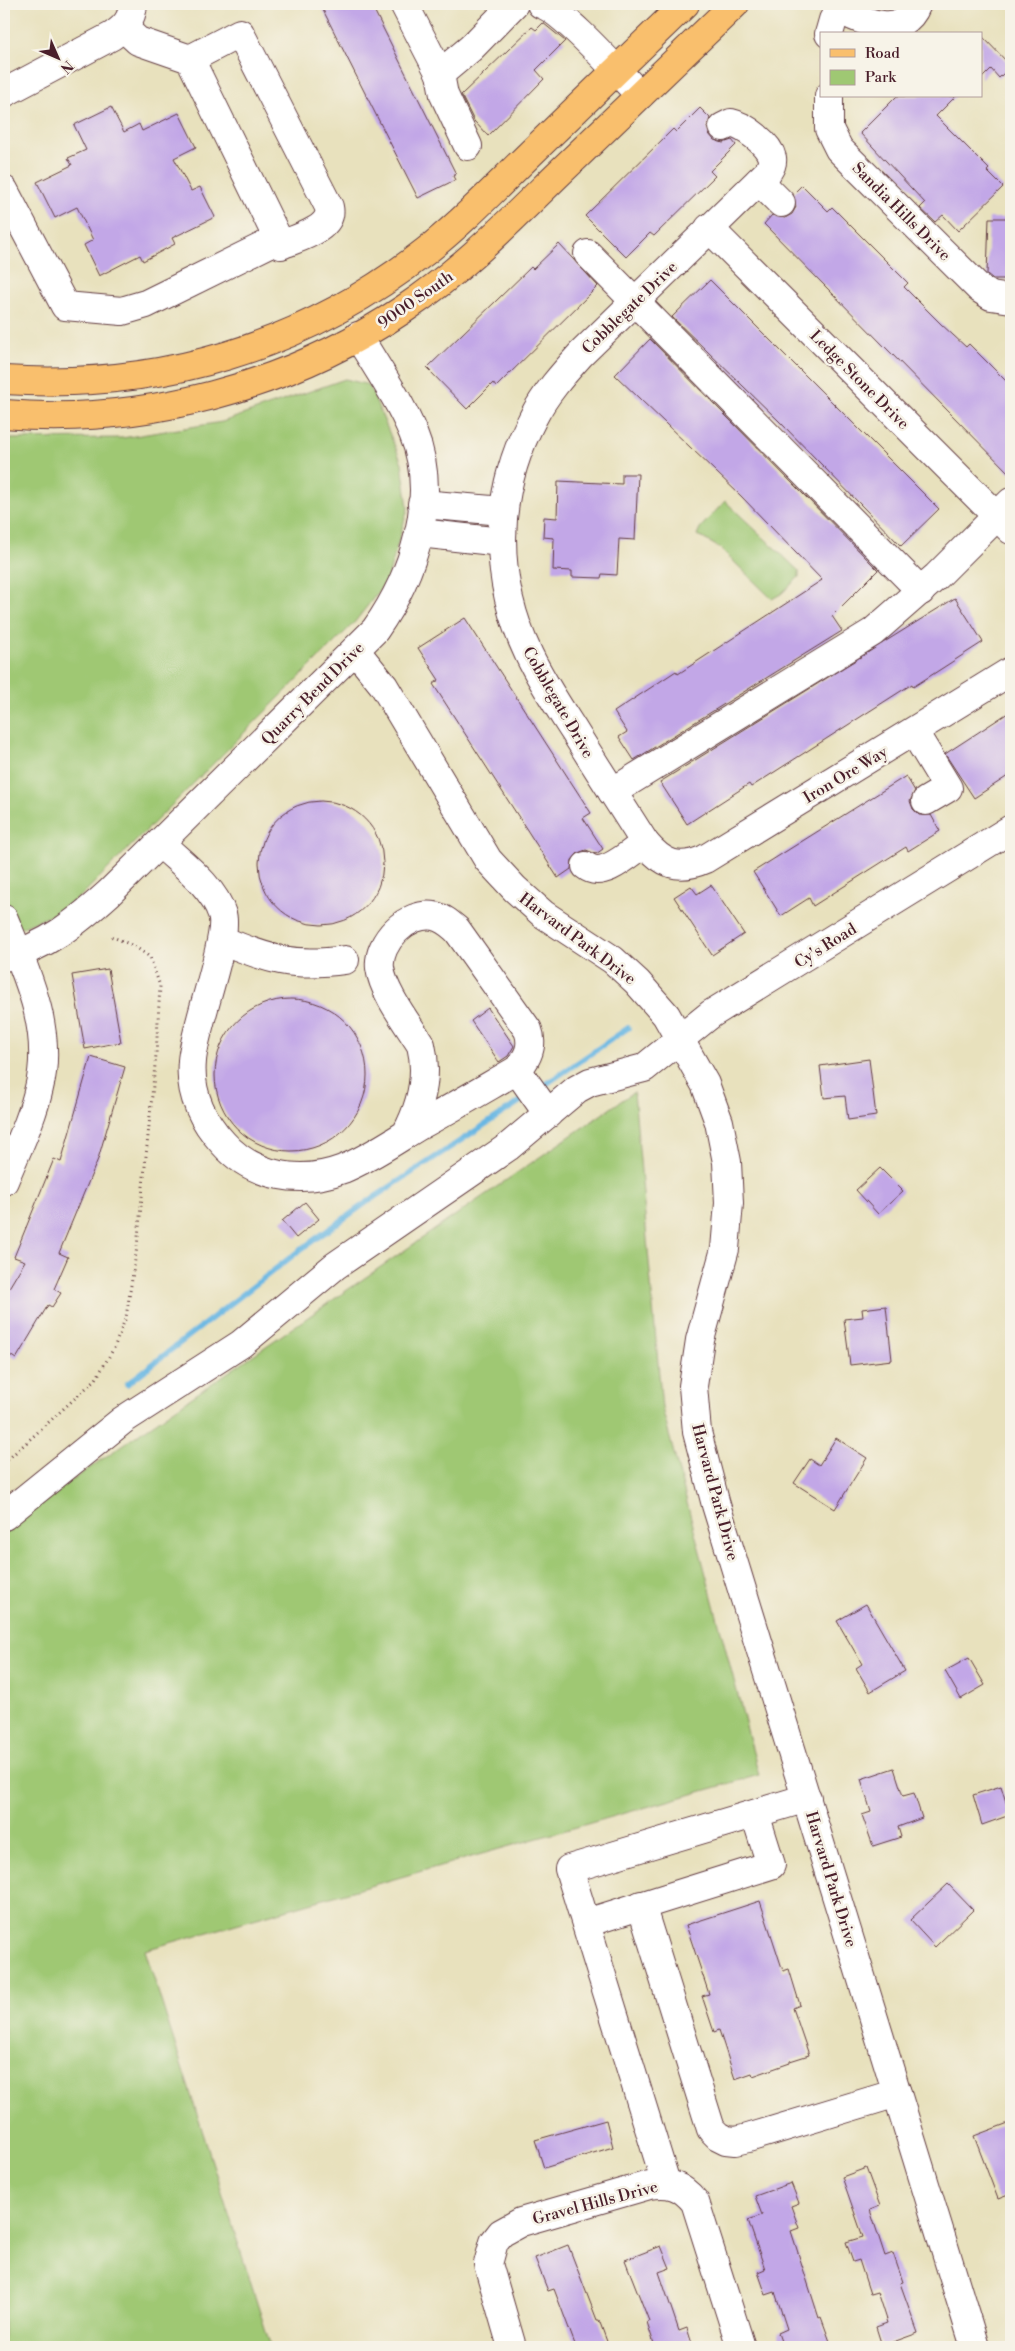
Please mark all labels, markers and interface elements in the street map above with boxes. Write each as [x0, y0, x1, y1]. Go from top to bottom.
north arrow [32, 32, 82, 82]
legend [820, 32, 982, 98]
text: Road [865, 44, 900, 63]
text: N [56, 56, 77, 77]
text: Park [865, 68, 897, 87]
street label: Sandia Hills Drive [848, 158, 955, 265]
street label: Cobblegate Drive [578, 257, 682, 358]
street label: 9000 South [374, 266, 458, 333]
street label: Ledge Stone Drive [805, 326, 913, 434]
street label: Quarry Bend Drive [257, 638, 368, 749]
street label: Cobblegate Drive [518, 643, 598, 762]
street label: Iron Ore Way [800, 742, 891, 808]
street label: Harvard Park Drive [515, 888, 640, 989]
street label: Cy's Road [791, 919, 860, 973]
street label: Harvard Park Drive [687, 1422, 743, 1563]
street label: Harvard Park Drive [801, 1809, 861, 1950]
street label: Gravel Hills Drive [530, 2177, 660, 2229]

